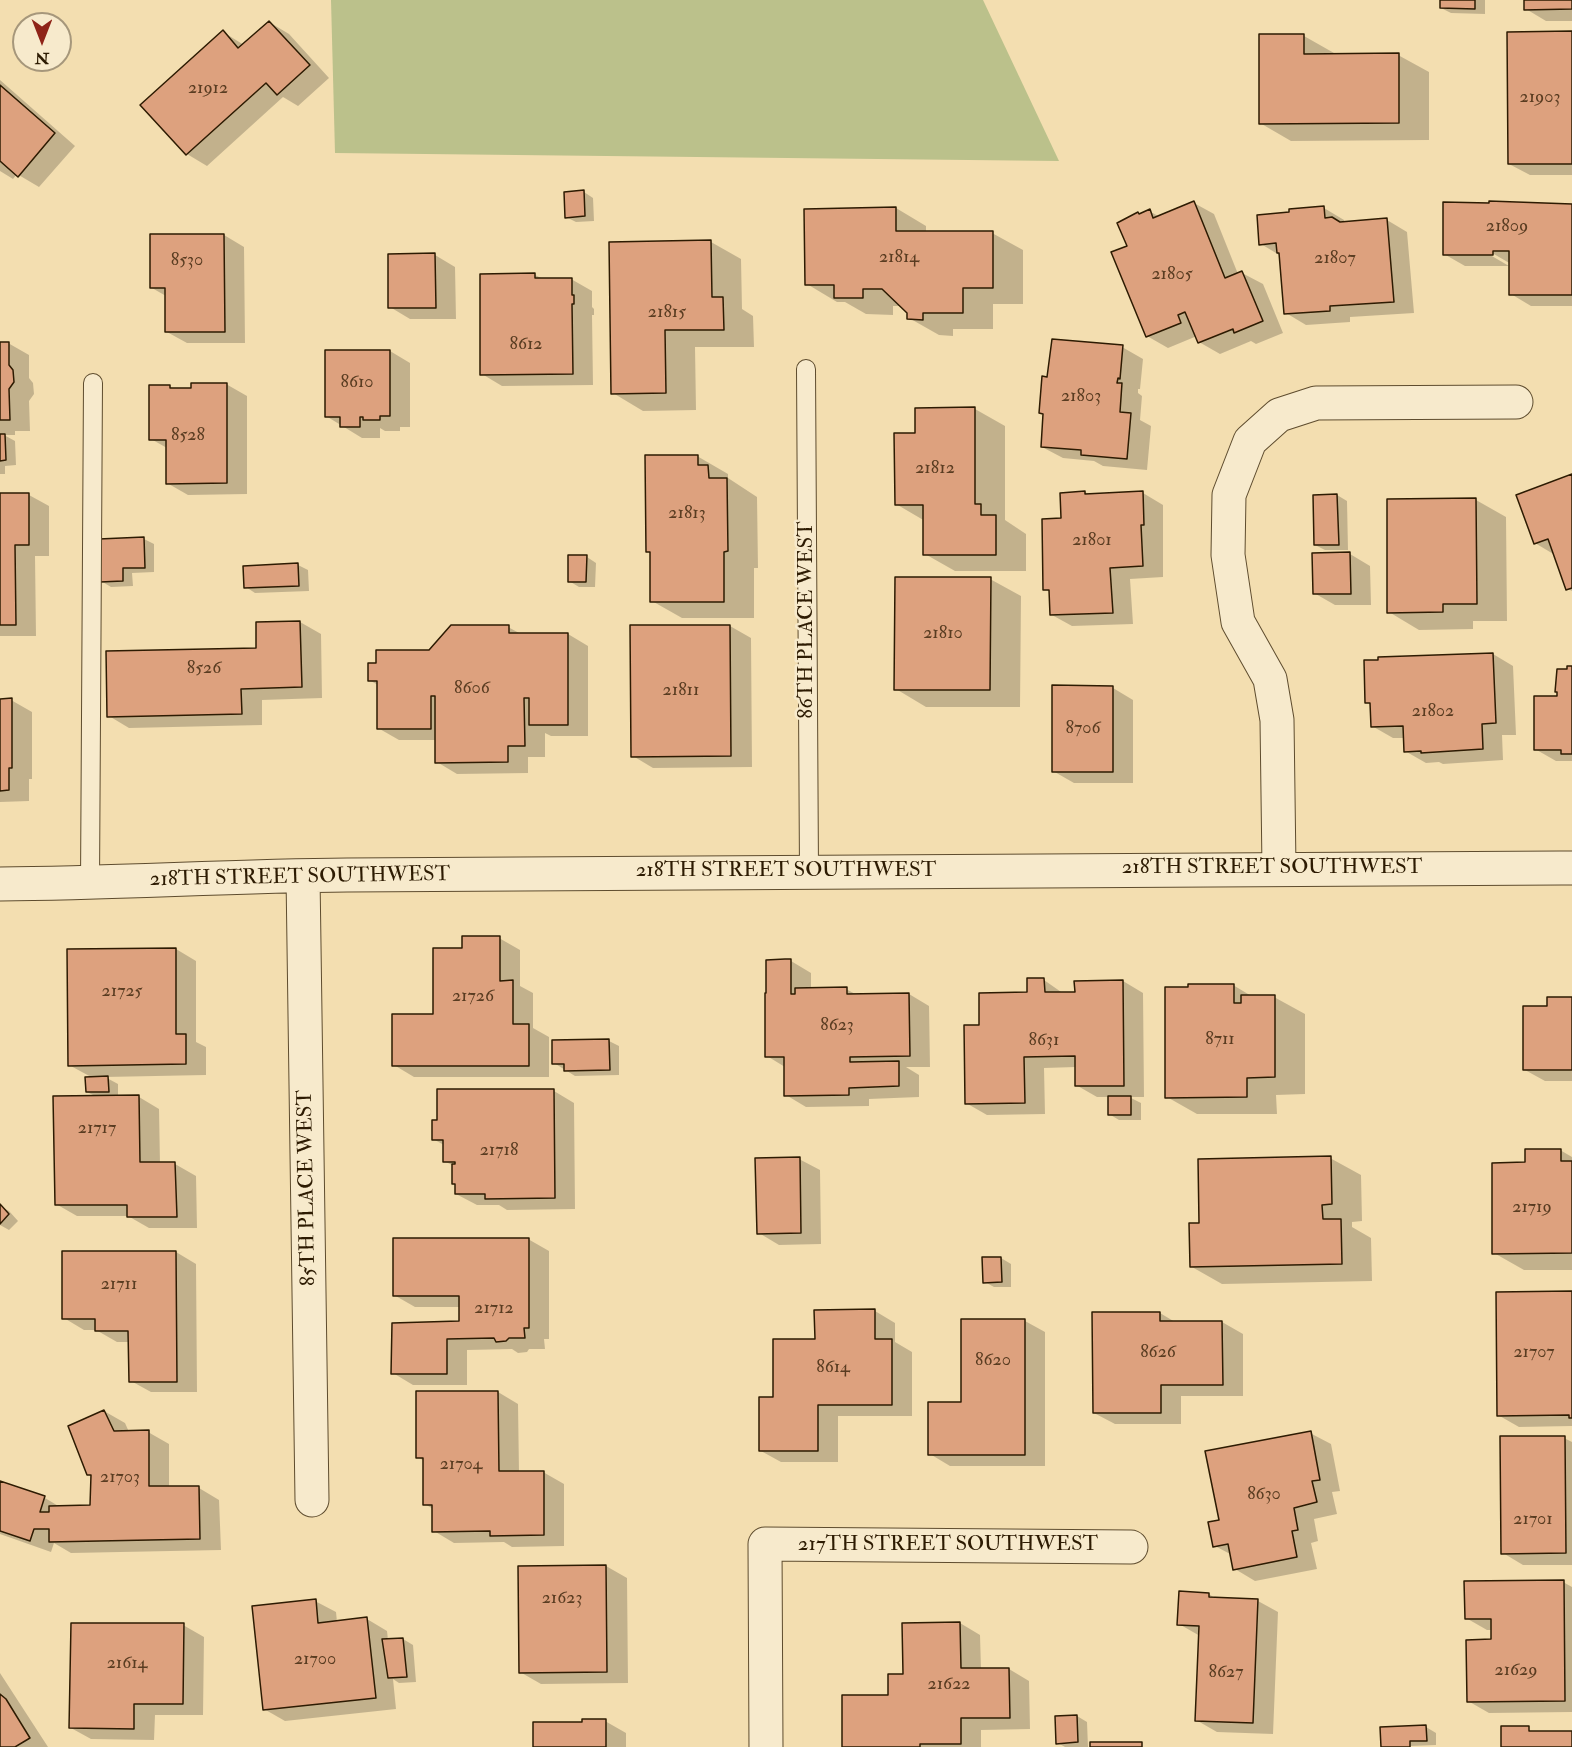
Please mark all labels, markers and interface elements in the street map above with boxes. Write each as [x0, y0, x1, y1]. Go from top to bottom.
north arrow [12, 12, 72, 72]
text: N [35, 48, 49, 68]
house number: 21912 [188, 78, 228, 100]
house number: 21903 [1520, 87, 1560, 109]
house number: 21809 [1486, 216, 1528, 238]
house number: 21814 [879, 247, 919, 269]
house number: 21807 [1314, 248, 1356, 270]
house number: 8530 [171, 250, 203, 272]
house number: 21805 [1151, 264, 1193, 286]
house number: 21815 [648, 302, 686, 324]
house number: 8612 [510, 334, 542, 356]
house number: 8610 [341, 372, 373, 394]
house number: 21803 [1061, 386, 1101, 408]
house number: 8528 [171, 425, 205, 447]
house number: 21812 [915, 458, 955, 480]
house number: 21813 [668, 503, 706, 525]
street label: 86TH PLACE WEST [794, 521, 820, 719]
house number: 21801 [1072, 530, 1112, 552]
house number: 21810 [923, 623, 963, 645]
house number: 8526 [187, 658, 221, 680]
house number: 8606 [454, 678, 490, 700]
house number: 21811 [663, 680, 699, 702]
house number: 21802 [1412, 701, 1454, 723]
house number: 8706 [1066, 718, 1100, 740]
street label: 218TH STREET SOUTHWEST [1122, 855, 1422, 881]
street label: 218TH STREET SOUTHWEST [636, 858, 936, 884]
street label: 218TH STREET SOUTHWEST [150, 863, 450, 893]
house number: 21725 [102, 981, 142, 1003]
house number: 21726 [452, 986, 494, 1008]
house number: 8623 [820, 1015, 854, 1037]
house number: 8711 [1205, 1029, 1235, 1051]
house number: 8631 [1029, 1030, 1059, 1052]
street label: 85TH PLACE WEST [294, 1090, 322, 1286]
house number: 21717 [78, 1118, 116, 1140]
house number: 21718 [480, 1140, 518, 1162]
house number: 21719 [1512, 1197, 1552, 1219]
house number: 21711 [101, 1274, 137, 1296]
house number: 21712 [474, 1298, 514, 1320]
house number: 8626 [1140, 1342, 1176, 1364]
house number: 21707 [1513, 1342, 1555, 1364]
house number: 8620 [975, 1350, 1011, 1372]
house number: 8614 [816, 1357, 850, 1379]
house number: 21704 [440, 1454, 482, 1476]
house number: 21703 [100, 1467, 140, 1489]
house number: 8630 [1247, 1484, 1281, 1506]
house number: 21701 [1513, 1509, 1553, 1531]
street label: 217TH STREET SOUTHWEST [798, 1532, 1098, 1558]
house number: 21623 [542, 1588, 582, 1610]
house number: 21700 [294, 1649, 336, 1671]
house number: 21614 [107, 1653, 147, 1675]
house number: 21629 [1495, 1660, 1537, 1682]
house number: 8627 [1209, 1662, 1243, 1684]
house number: 21622 [928, 1674, 970, 1696]

